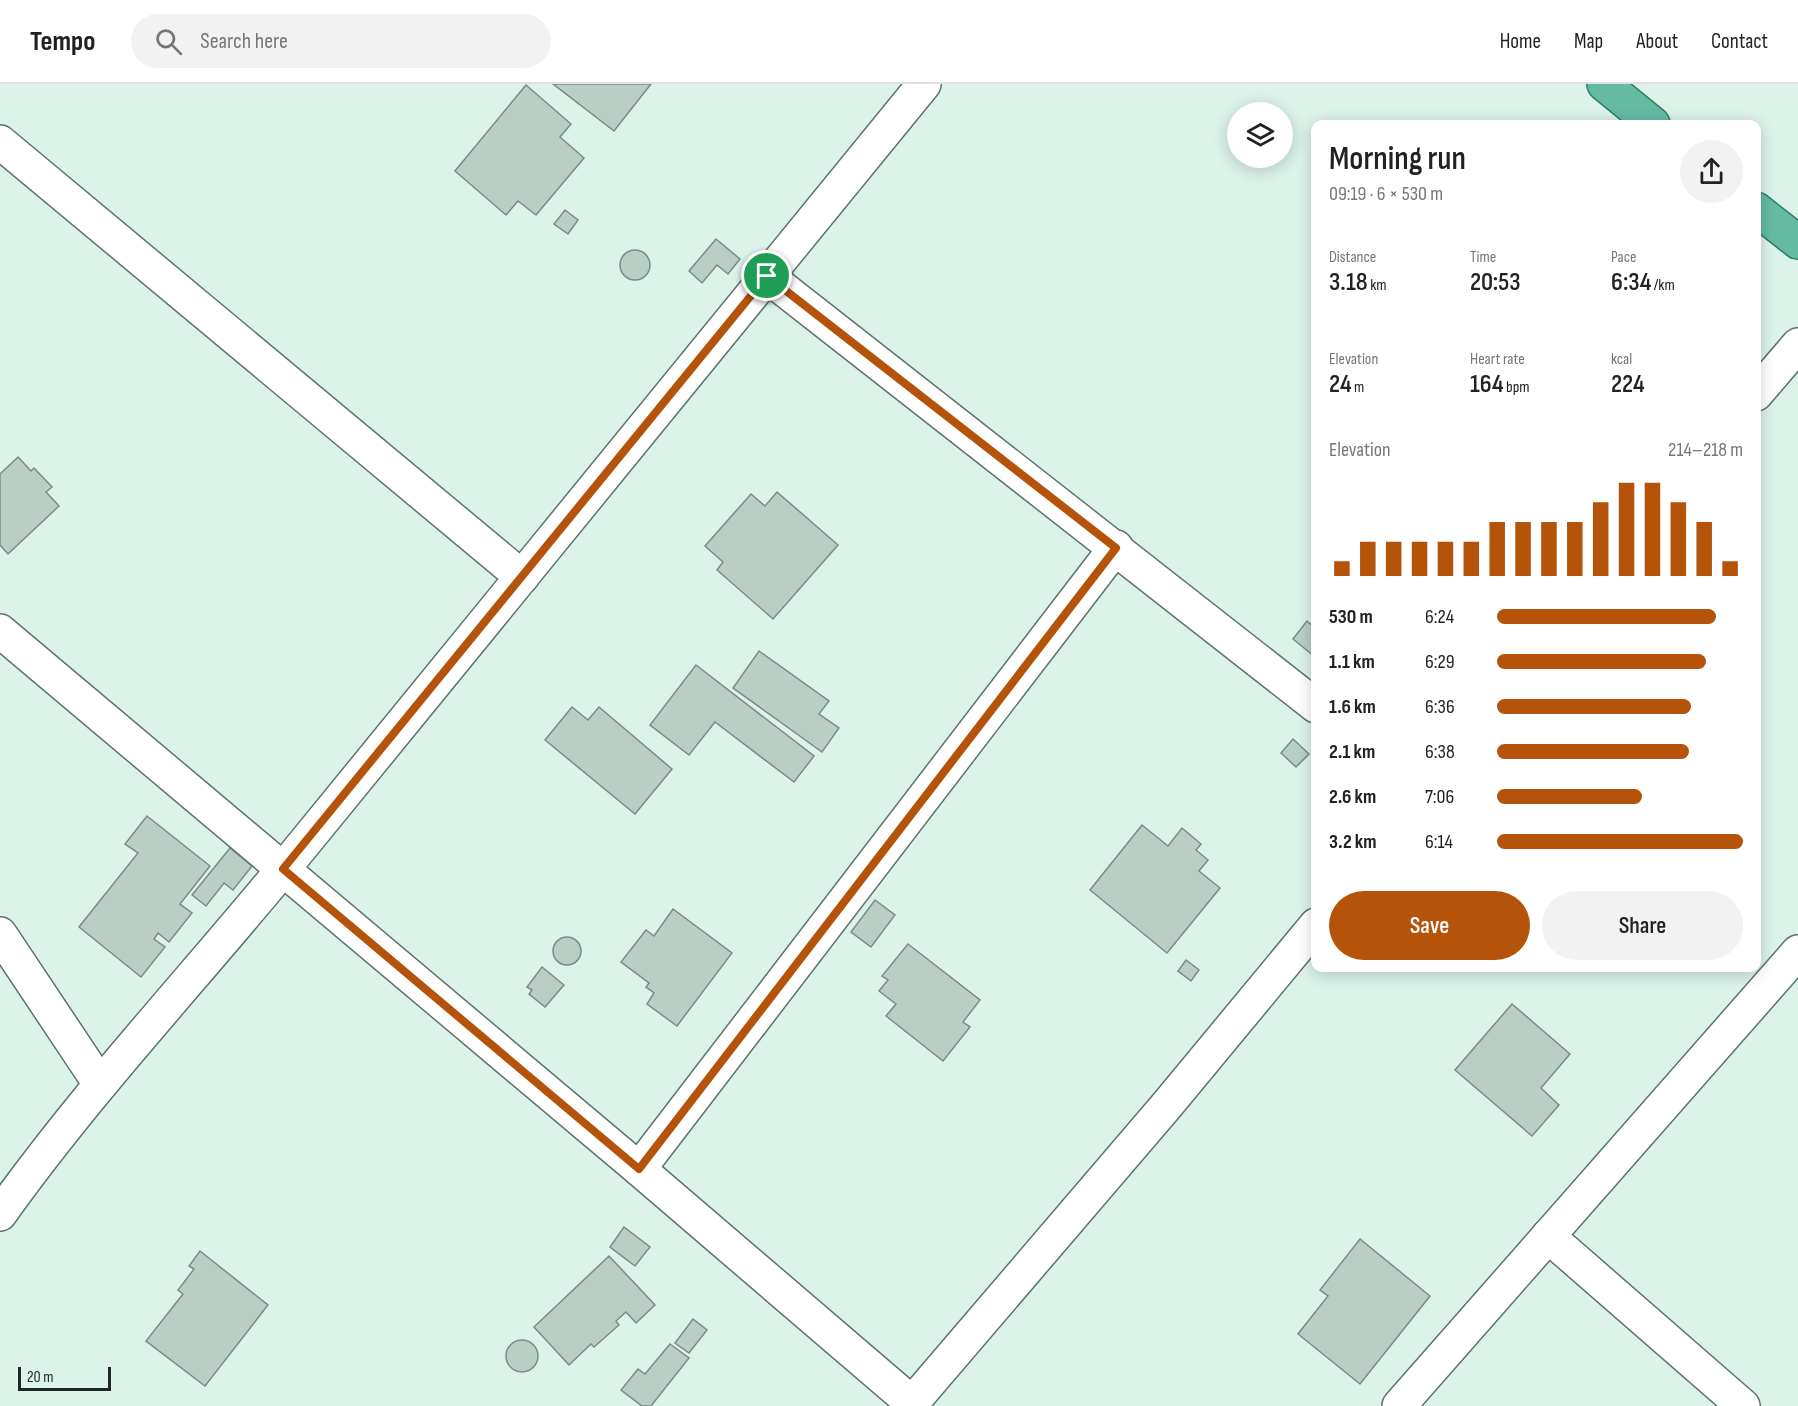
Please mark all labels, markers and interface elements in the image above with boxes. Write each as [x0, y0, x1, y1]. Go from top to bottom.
search box [131, 14, 551, 68]
text: Tempo [30, 25, 95, 58]
icon: search [152, 25, 185, 58]
text: Search here [200, 28, 288, 55]
text: Home [1500, 29, 1541, 54]
text: Map [1574, 29, 1603, 54]
text: About [1636, 29, 1678, 54]
text: Contact [1711, 29, 1768, 54]
map controls [1227, 102, 1293, 168]
button: layers [1227, 102, 1293, 168]
text: Morning run [1329, 139, 1466, 179]
button: share [1680, 140, 1743, 203]
text: 09:19 · 6 × 530 m [1329, 182, 1443, 206]
text: Distance [1329, 248, 1376, 267]
text: Time [1470, 248, 1496, 267]
text: Pace [1611, 248, 1636, 267]
pin [741, 250, 792, 301]
icon: arrive [750, 259, 783, 292]
text: 3.18 [1329, 267, 1368, 298]
text: 20:53 [1470, 267, 1521, 298]
text: 6:34 [1611, 267, 1651, 298]
text: km [1368, 276, 1387, 295]
text: /km [1651, 276, 1675, 295]
text: Elevation [1329, 350, 1378, 369]
text: Heart rate [1470, 350, 1525, 369]
text: kcal [1611, 350, 1632, 369]
text: 24 [1329, 369, 1352, 400]
text: 164 [1470, 369, 1504, 400]
text: 224 [1611, 369, 1645, 400]
text: m [1352, 378, 1364, 397]
text: bpm [1504, 378, 1530, 397]
text: Elevation [1329, 438, 1391, 462]
text: 214–218 m [1668, 438, 1743, 462]
text: 530 m [1329, 605, 1373, 629]
text: 6:24 [1425, 605, 1454, 629]
text: 1.1 km [1329, 650, 1375, 674]
text: 6:29 [1425, 650, 1455, 674]
text: 1.6 km [1329, 695, 1376, 719]
text: 6:36 [1425, 695, 1455, 719]
text: 2.1 km [1329, 740, 1375, 764]
text: 6:38 [1425, 740, 1455, 764]
text: 2.6 km [1329, 785, 1376, 809]
text: 7:06 [1425, 785, 1454, 809]
text: 3.2 km [1329, 830, 1377, 854]
text: 6:14 [1425, 830, 1453, 854]
button: Save [1329, 891, 1530, 960]
button: Share [1542, 891, 1743, 960]
scale bar [18, 1364, 111, 1392]
text: 20 m [27, 1368, 54, 1387]

